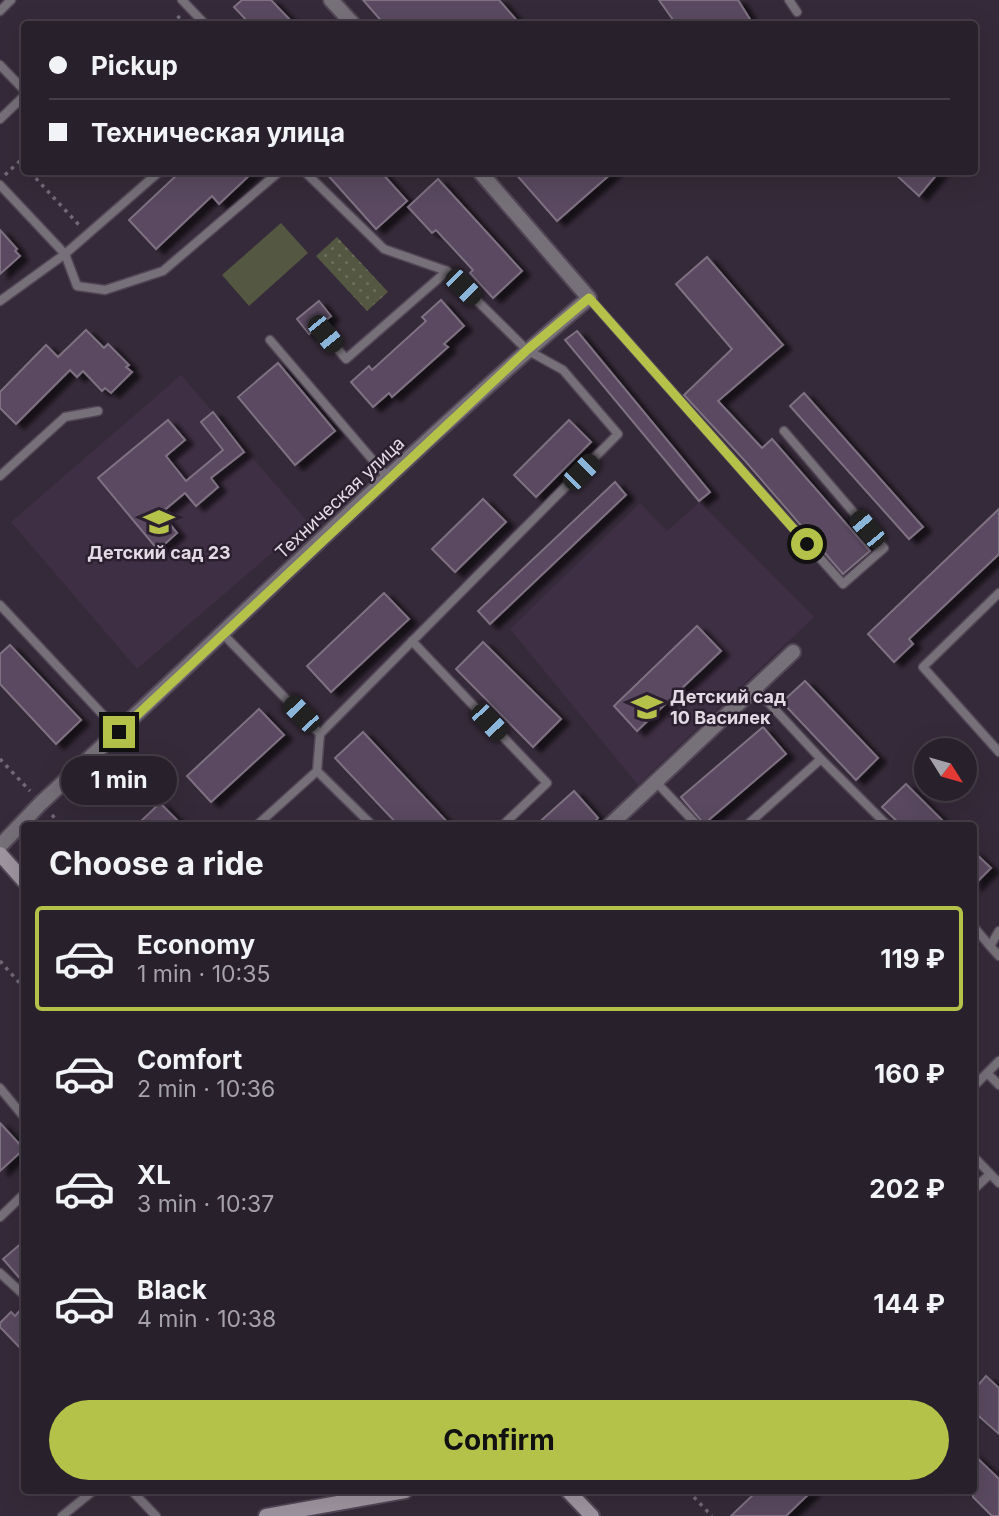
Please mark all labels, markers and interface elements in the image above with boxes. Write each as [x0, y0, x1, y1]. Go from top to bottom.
text: Pickup [91, 50, 178, 81]
text: Техническая улица [91, 117, 345, 148]
car [441, 265, 486, 309]
car [304, 311, 347, 357]
street label: Техническая улица [271, 432, 408, 563]
car [559, 450, 604, 494]
school or university icon: Детский сад 23 [142, 505, 176, 539]
car [846, 506, 889, 552]
route start [791, 528, 823, 560]
place label: Детский сад 23 [87, 542, 231, 563]
place label: Детский сад 10 Василек [670, 686, 786, 728]
school or university icon: Детский сад 10 Василек [630, 690, 664, 724]
car [279, 692, 324, 736]
car [467, 699, 512, 745]
route end [103, 716, 135, 748]
north arrow [914, 738, 976, 802]
map controls [914, 738, 977, 801]
callout: 1 min [61, 756, 177, 806]
text: 1 min [91, 766, 147, 794]
text: Choose a ride [49, 844, 264, 883]
icon: car [53, 927, 116, 990]
text: Economy [137, 929, 255, 960]
text: 119 ₽ [880, 943, 945, 974]
text: 1 min · 10:35 [137, 960, 270, 988]
icon: car [53, 1042, 116, 1105]
text: Comfort [137, 1044, 242, 1075]
text: 160 ₽ [874, 1058, 945, 1089]
text: 2 min · 10:36 [137, 1075, 275, 1103]
icon: car [53, 1157, 116, 1220]
text: XL [137, 1159, 171, 1190]
text: 202 ₽ [869, 1173, 945, 1204]
text: 3 min · 10:37 [137, 1190, 274, 1218]
icon: car [53, 1272, 116, 1335]
text: Black [137, 1274, 207, 1305]
text: 144 ₽ [873, 1288, 945, 1319]
text: 4 min · 10:38 [137, 1305, 276, 1333]
button: Confirm [49, 1400, 949, 1480]

